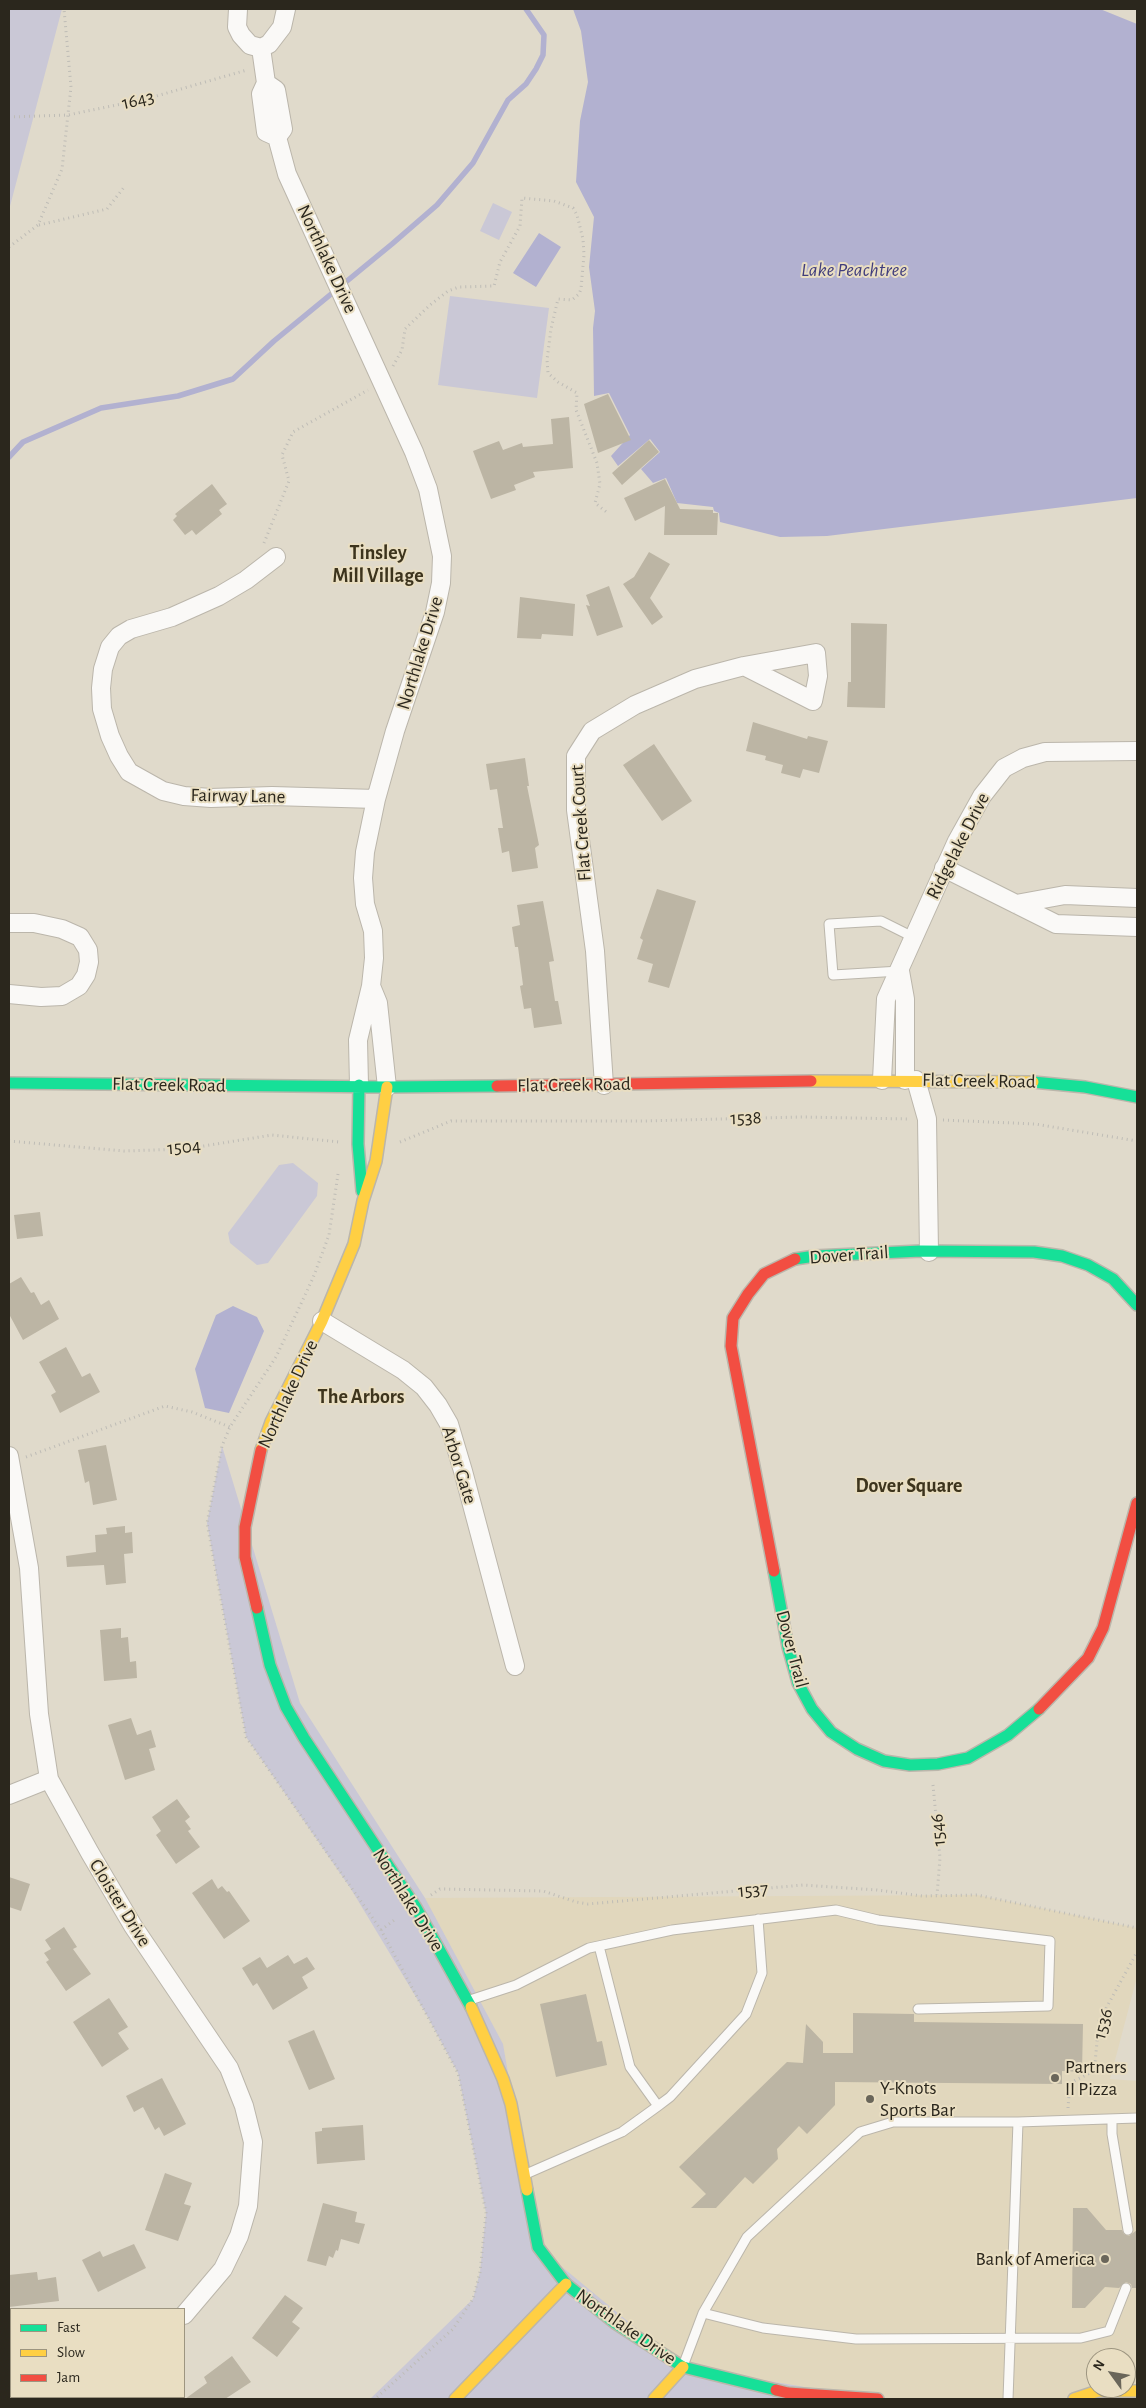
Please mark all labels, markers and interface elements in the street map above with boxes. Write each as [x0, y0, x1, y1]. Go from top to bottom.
street label: 1643 [120, 85, 156, 115]
street label: Northlake Drive [292, 201, 362, 317]
water label: Lake Peachtree [801, 258, 907, 282]
district label: Tinsley Mill Village [332, 541, 424, 588]
street label: Northlake Drive [392, 594, 448, 712]
street label: Flat Creek Court [566, 764, 596, 882]
street label: Fairway Lane [190, 784, 286, 808]
street label: Ridgelake Drive [921, 789, 995, 903]
street label: Flat Creek Road [922, 1069, 1036, 1093]
street label: Flat Creek Road [112, 1073, 226, 1097]
street label: Flat Creek Road [517, 1073, 631, 1097]
street label: 1538 [730, 1106, 762, 1130]
street label: 1504 [166, 1134, 202, 1160]
street label: Dover Trail [809, 1241, 889, 1269]
street label: Northlake Drive [253, 1336, 323, 1452]
district label: The Arbors [318, 1385, 404, 1409]
street label: Arbor Gate [436, 1424, 482, 1506]
district label: Dover Square [855, 1474, 963, 1498]
street label: Dover Trail [771, 1608, 813, 1690]
street label: 1546 [925, 1813, 951, 1847]
street label: Northlake Drive [367, 1844, 449, 1956]
street label: Cloister Drive [84, 1855, 156, 1951]
street label: 1537 [737, 1877, 769, 1903]
street label: 1536 [1088, 2006, 1118, 2042]
place label: Partners II Pizza [1065, 2056, 1127, 2100]
marker: Partners II Pizza [1049, 2072, 1061, 2084]
place label: Y-Knots Sports Bar [880, 2077, 955, 2121]
marker: Y-Knots Sports Bar [864, 2093, 876, 2105]
place label: Bank of America [975, 2248, 1095, 2270]
marker: Bank of America [1099, 2253, 1111, 2265]
street label: Northlake Drive [572, 2284, 680, 2370]
legend [10, 2308, 185, 2398]
text: Fast [57, 2320, 80, 2335]
text: Slow [57, 2345, 85, 2360]
north arrow [1086, 2348, 1136, 2398]
text: N [1091, 2358, 1108, 2373]
text: Jam [57, 2370, 80, 2385]

